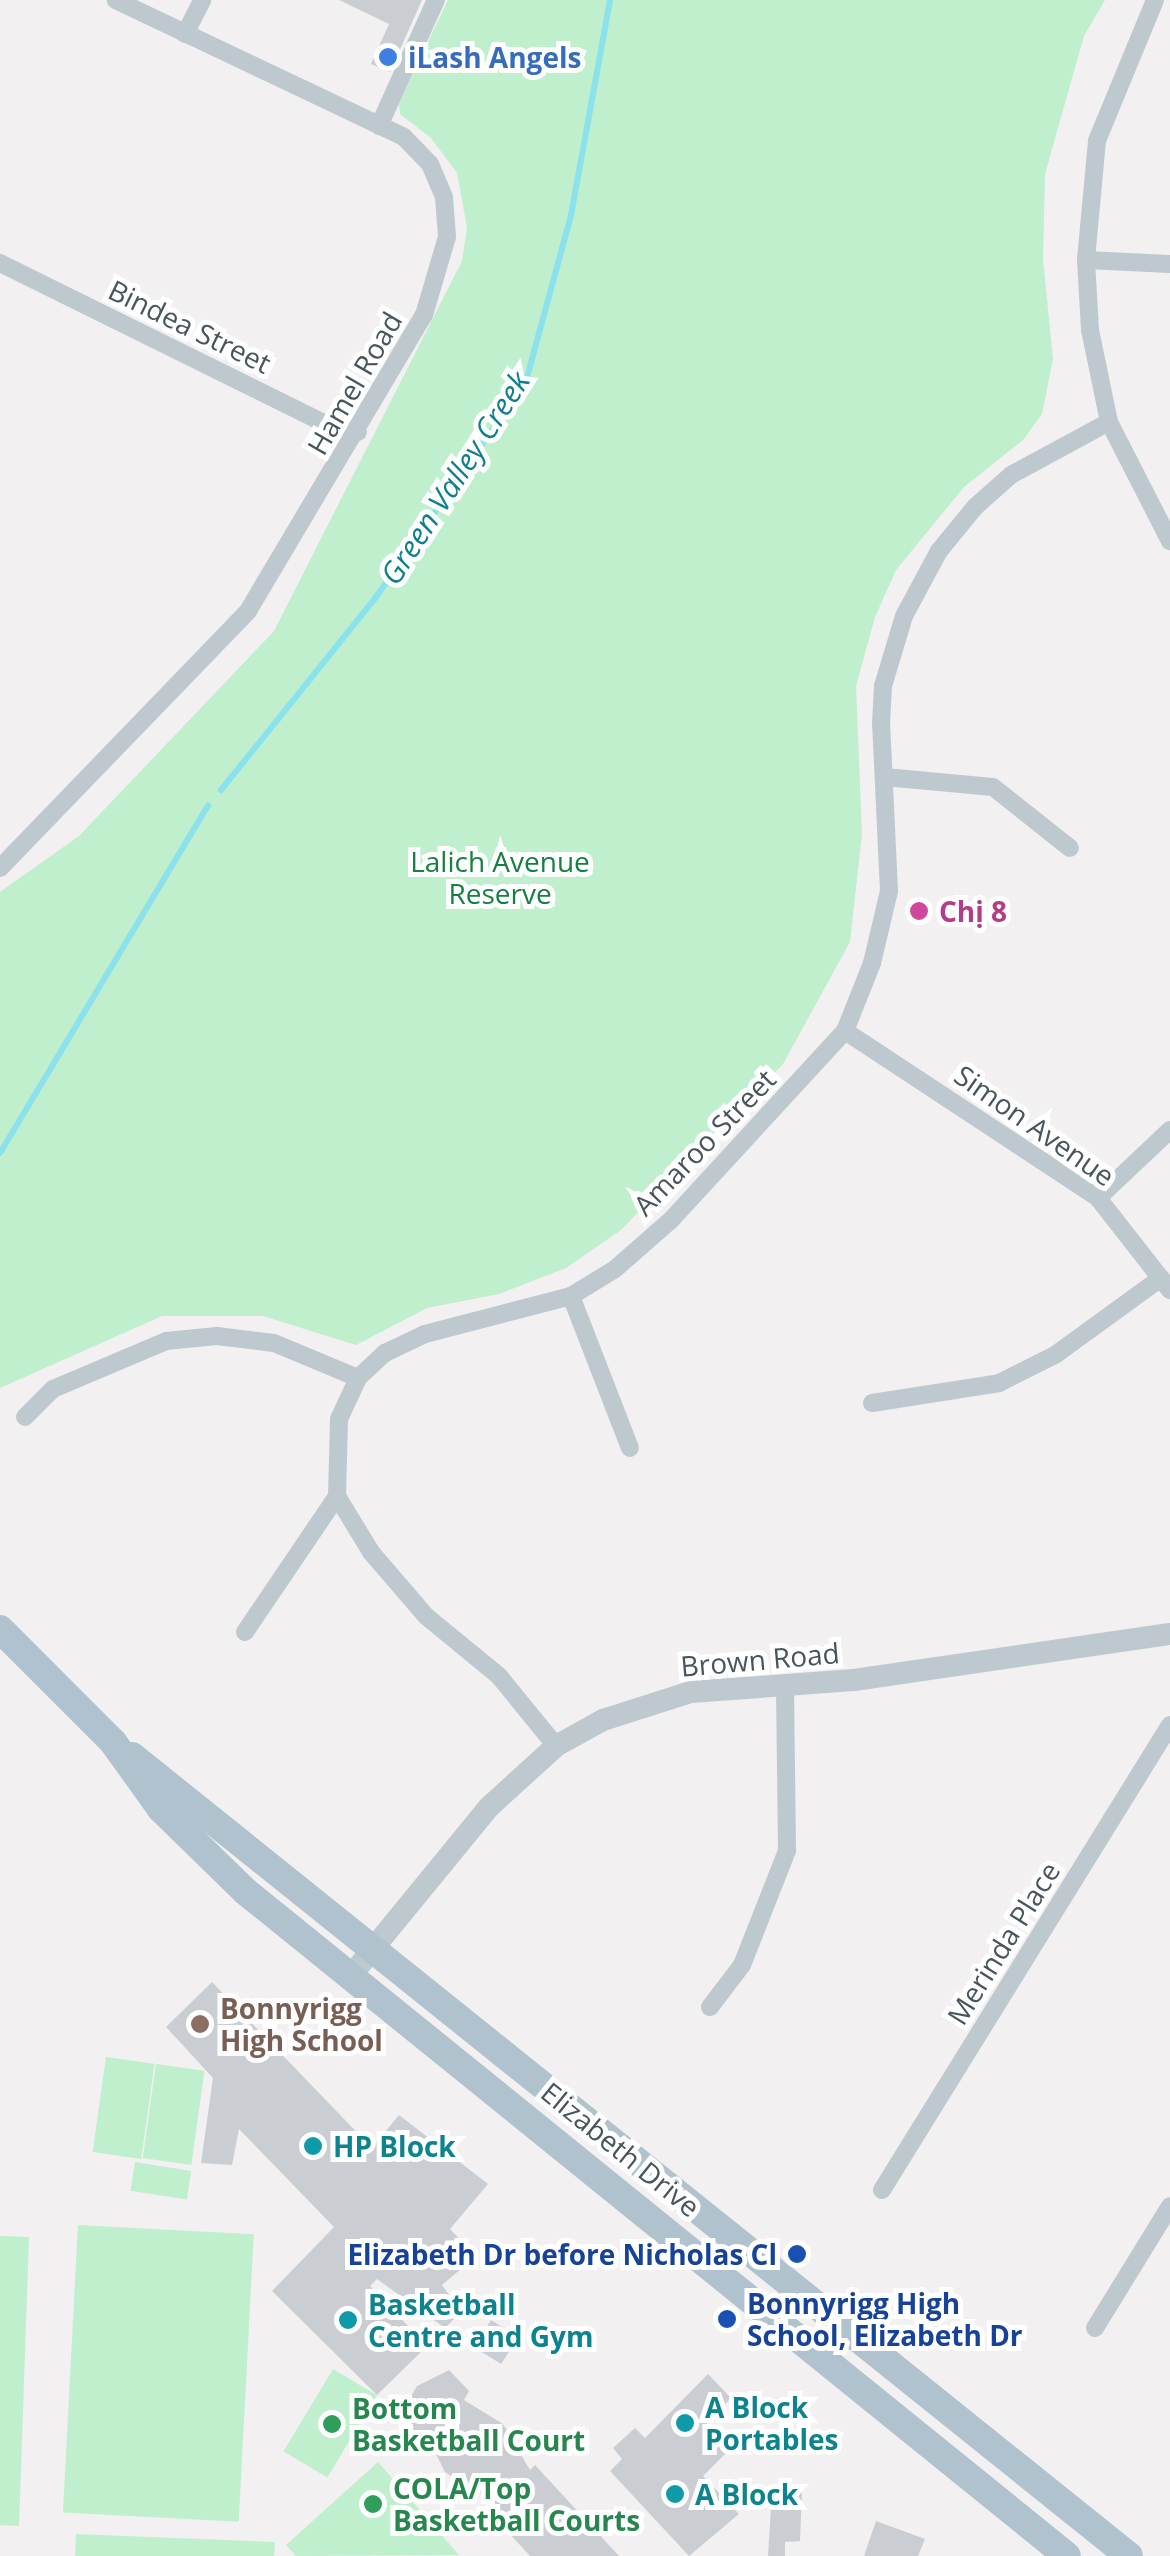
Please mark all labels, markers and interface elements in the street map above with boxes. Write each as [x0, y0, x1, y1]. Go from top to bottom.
place label: iLash Angels [408, 40, 581, 74]
marker: iLash Angels [377, 46, 399, 68]
street label: Bindea Street [103, 272, 277, 380]
street label: Hamel Road [300, 306, 408, 460]
water label: Green Valley Creek [373, 365, 537, 591]
park label: Lalich Avenue Reserve [410, 844, 590, 910]
place label: Chị 8 [939, 894, 1007, 928]
marker: Chị 8 [908, 900, 930, 922]
street label: Simon Avenue [949, 1058, 1121, 1192]
street label: Amaroo Street [626, 1062, 782, 1222]
street label: Brown Road [679, 1635, 841, 1683]
street label: Merinda Place [940, 1856, 1066, 2030]
place label: Bonnyrigg High School [220, 1991, 383, 2057]
marker: Bonnyrigg High School [189, 2013, 211, 2035]
street label: Elizabeth Drive [535, 2075, 707, 2223]
place label: HP Block [333, 2129, 456, 2163]
marker: HP Block [302, 2135, 324, 2157]
place label: Elizabeth Dr before Nicholas Cl [347, 2237, 777, 2271]
marker: Elizabeth Dr before Nicholas Cl [786, 2243, 808, 2265]
place label: Bonnyrigg High School, Elizabeth Dr [747, 2286, 1023, 2352]
place label: Basketball Centre and Gym [368, 2287, 593, 2353]
marker: Bonnyrigg High School, Elizabeth Dr [716, 2308, 738, 2330]
marker: Basketball Centre and Gym [337, 2309, 359, 2331]
place label: A Block Portables [705, 2390, 838, 2456]
place label: Bottom Basketball Court [352, 2391, 585, 2457]
marker: A Block Portables [674, 2412, 696, 2434]
marker: Bottom Basketball Court [321, 2413, 343, 2435]
place label: COLA/Top Basketball Courts [393, 2471, 640, 2537]
place label: A Block [695, 2477, 798, 2511]
marker: A Block [664, 2483, 686, 2505]
marker: COLA/Top Basketball Courts [362, 2493, 384, 2515]

